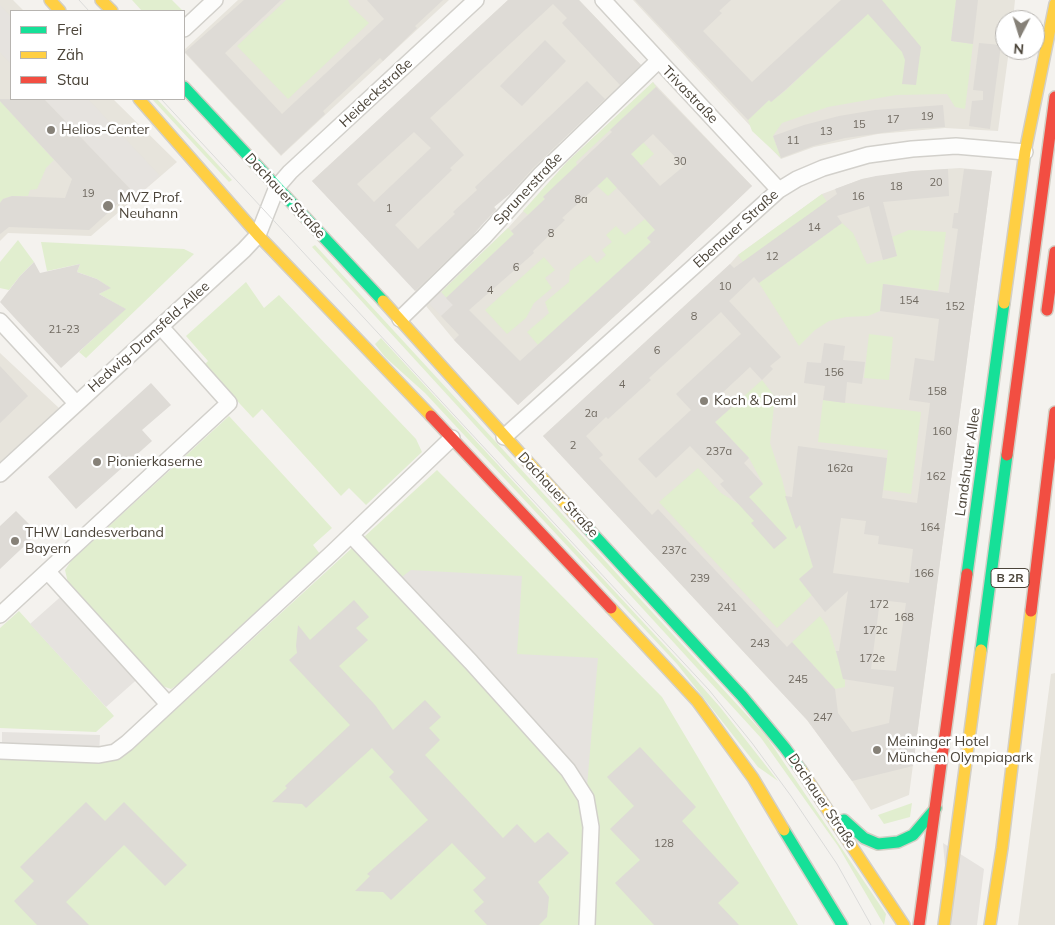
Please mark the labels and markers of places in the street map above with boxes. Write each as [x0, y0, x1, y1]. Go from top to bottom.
place label: Helios-Center [61, 122, 149, 138]
marker: Helios-Center [45, 124, 57, 136]
place label: MVZ Prof. Neuhann [119, 190, 182, 222]
marker: MVZ Prof. Neuhann [101, 199, 115, 213]
place label: Koch & Deml [714, 393, 796, 409]
marker: Koch & Deml [698, 395, 710, 407]
place label: Pionierkaserne [107, 454, 203, 470]
marker: Pionierkaserne [91, 456, 103, 468]
place label: THW Landesverband Bayern [25, 525, 164, 558]
marker: THW Landesverband Bayern [9, 535, 21, 547]
place label: Meininger Hotel München Olympiapark [887, 734, 1033, 766]
marker: Meininger Hotel München Olympiapark [871, 744, 883, 756]

